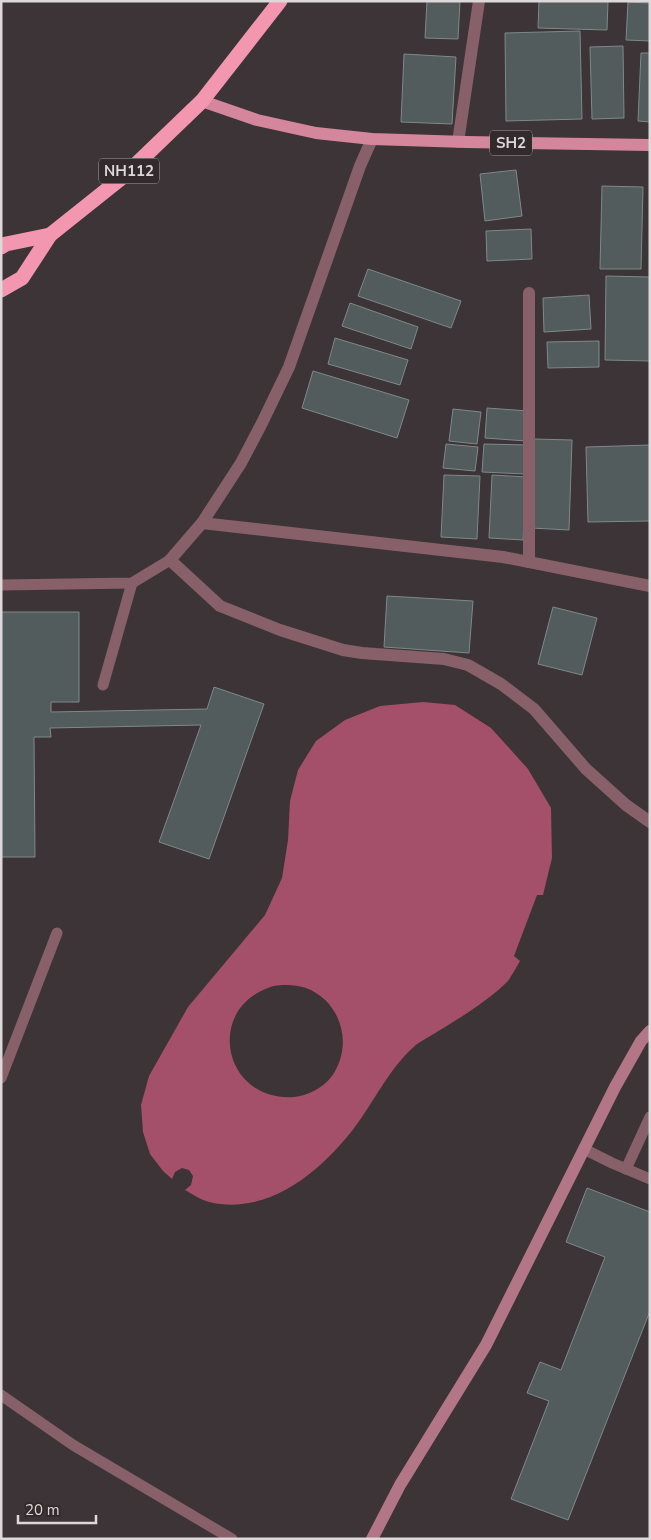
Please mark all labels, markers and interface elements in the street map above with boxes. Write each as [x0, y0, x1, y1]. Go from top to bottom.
road number: SH2 [490, 130, 532, 156]
road number: NH112 [99, 158, 159, 184]
scale bar [18, 1492, 95, 1524]
text: 20 m [25, 1500, 60, 1520]

